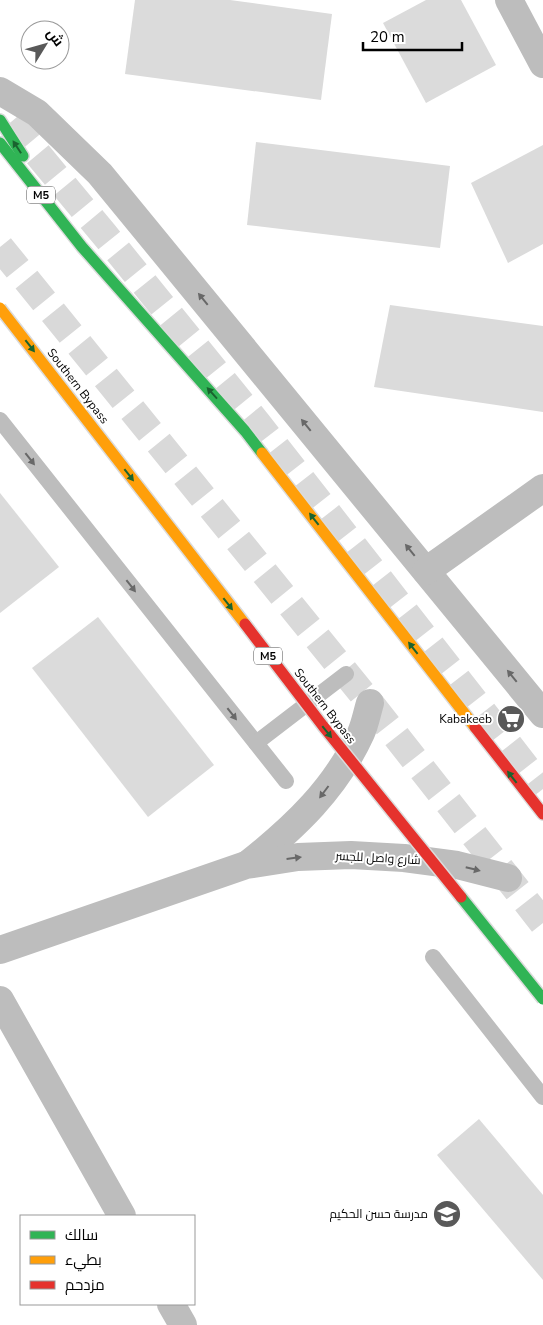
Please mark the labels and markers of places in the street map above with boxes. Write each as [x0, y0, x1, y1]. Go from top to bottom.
supermarket icon: Kabakeeb [496, 704, 526, 734]
place label: Kabakeeb [439, 711, 492, 727]
school or university icon: مدرسة حسن الحكيم [432, 1199, 462, 1229]
place label: مدرسة حسن الحكيم [329, 1206, 428, 1222]

